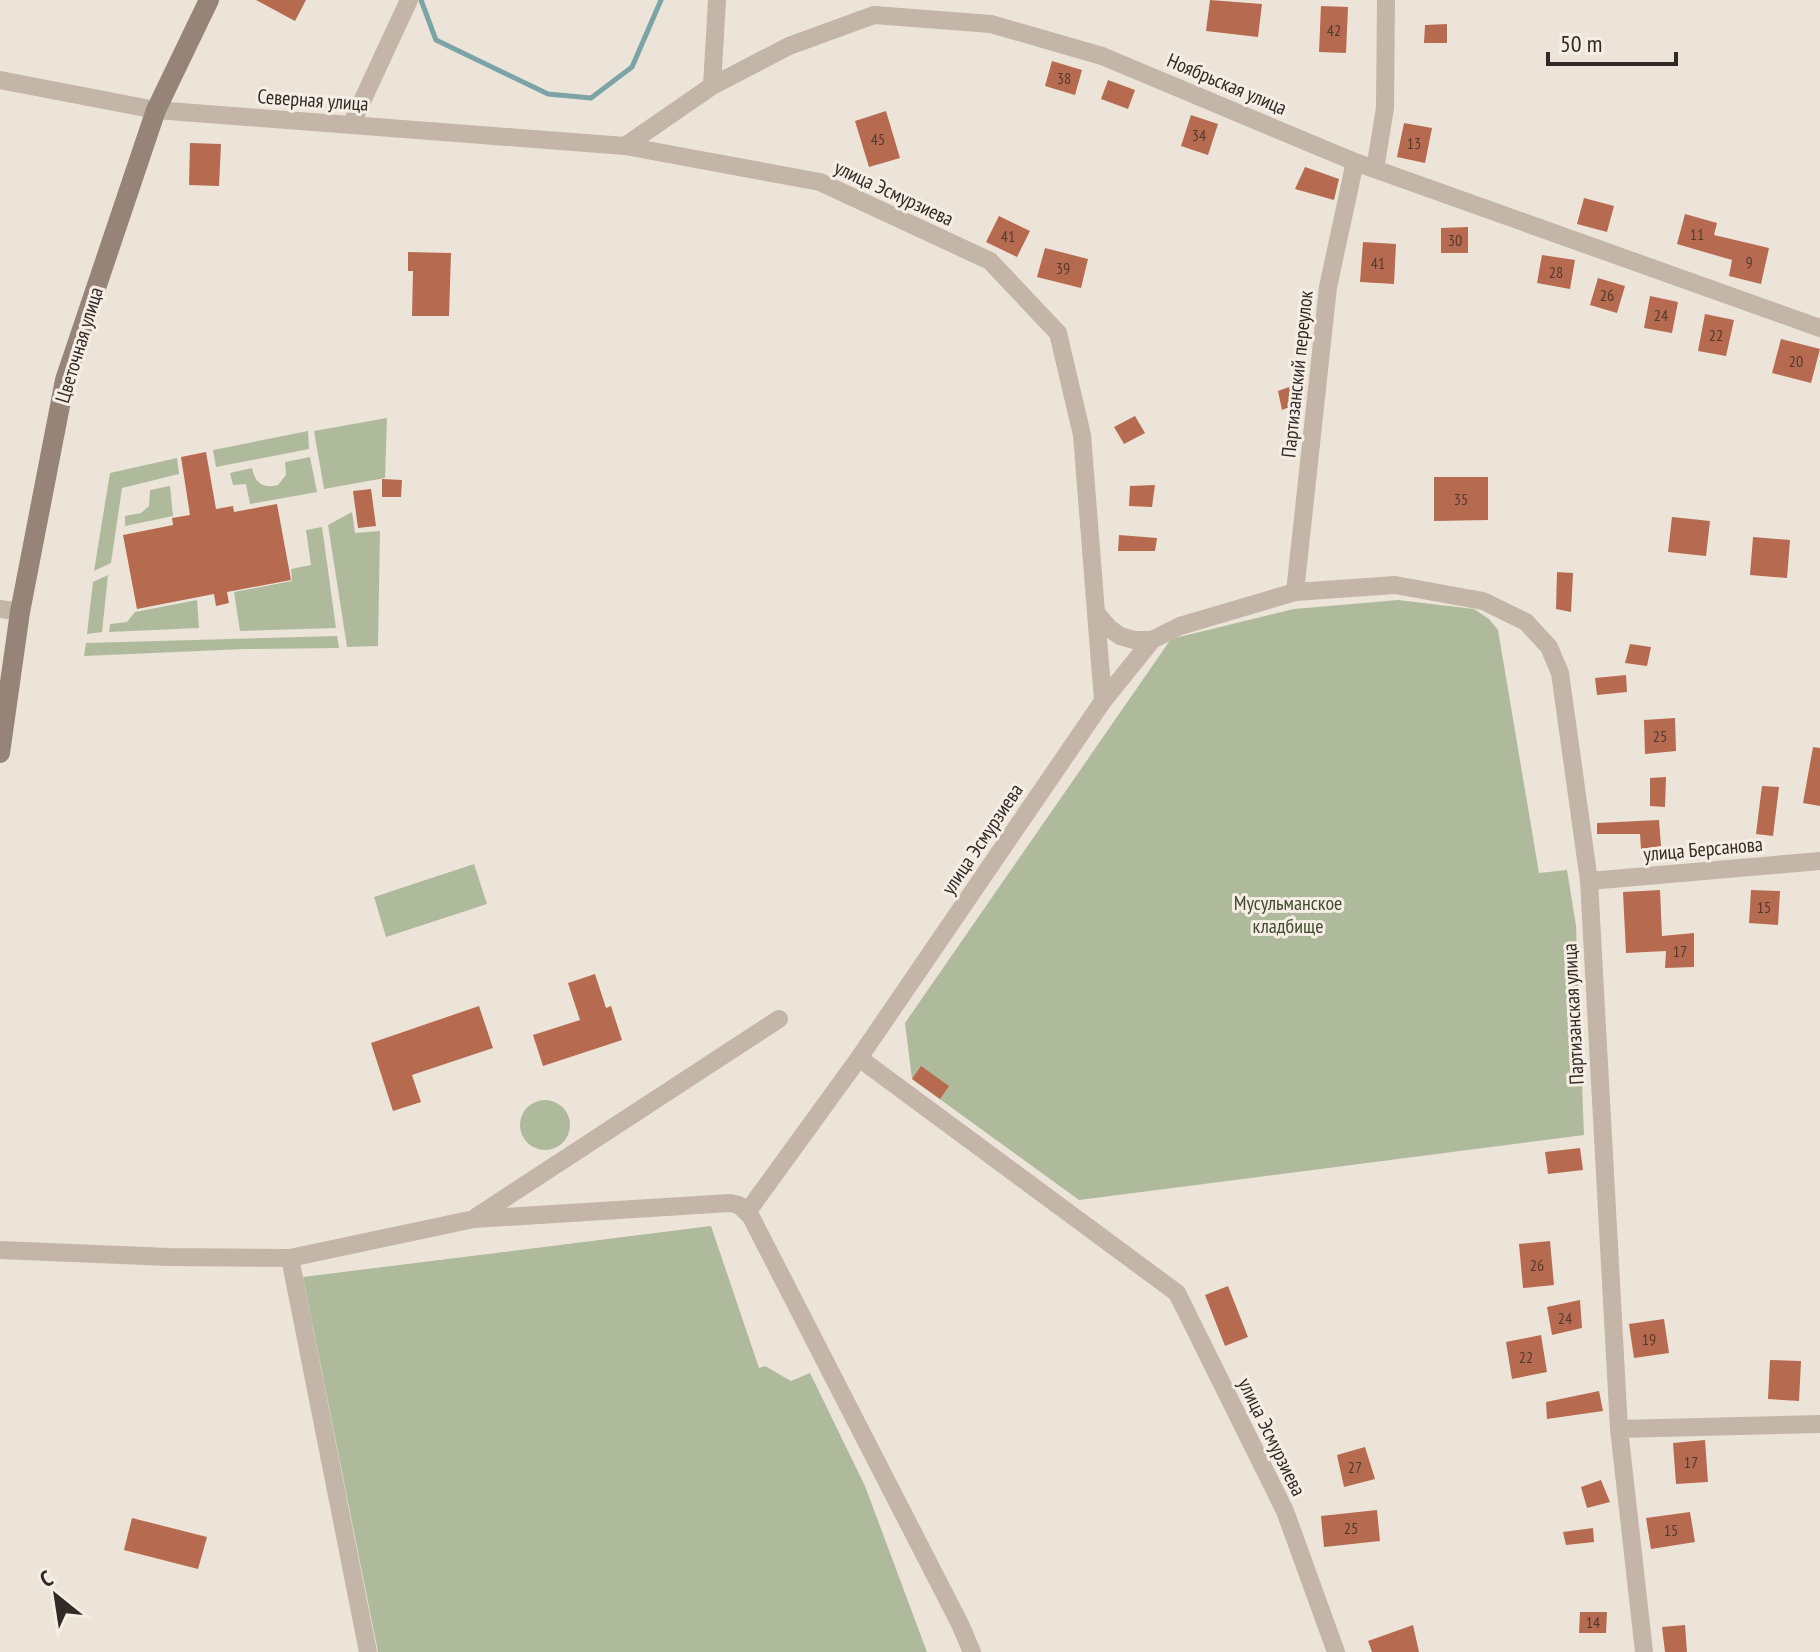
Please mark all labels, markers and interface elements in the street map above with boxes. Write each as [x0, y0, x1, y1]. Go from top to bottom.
scale bar [1548, 16, 1676, 66]
house number: 42 [1327, 20, 1341, 40]
text: 50 m [1560, 28, 1602, 59]
street label: Ноябрьская улица [1163, 47, 1291, 121]
house number: 38 [1057, 68, 1071, 88]
street label: Северная улица [256, 83, 370, 117]
house number: 34 [1192, 125, 1206, 145]
house number: 45 [871, 129, 885, 149]
house number: 13 [1407, 133, 1421, 153]
street label: улица Эсмурзиева [830, 154, 958, 232]
house number: 11 [1690, 224, 1704, 244]
house number: 41 [1001, 226, 1015, 246]
house number: 30 [1448, 230, 1462, 250]
house number: 9 [1745, 252, 1753, 272]
house number: 41 [1371, 253, 1385, 273]
house number: 39 [1056, 258, 1070, 278]
house number: 28 [1549, 262, 1563, 282]
street label: Цветочная улица [49, 284, 109, 406]
house number: 26 [1600, 285, 1614, 305]
street label: Партизанский переулок [1275, 289, 1319, 459]
house number: 24 [1654, 305, 1668, 325]
house number: 22 [1709, 325, 1723, 345]
house number: 20 [1789, 351, 1803, 371]
house number: 35 [1454, 489, 1468, 509]
house number: 25 [1653, 726, 1667, 746]
street label: улица Эсмурзиева [935, 778, 1029, 900]
street label: улица Берсанова [1642, 831, 1764, 867]
park label: Мусульманское кладбище [1234, 890, 1342, 939]
house number: 15 [1757, 897, 1771, 917]
house number: 17 [1673, 941, 1687, 961]
street label: Партизанская улица [1556, 943, 1590, 1085]
house number: 26 [1530, 1255, 1544, 1275]
house number: 24 [1558, 1308, 1572, 1328]
house number: 19 [1642, 1329, 1656, 1349]
house number: 22 [1519, 1347, 1533, 1367]
street label: улица Эсмурзиева [1232, 1374, 1312, 1500]
house number: 17 [1684, 1452, 1698, 1472]
house number: 27 [1348, 1457, 1362, 1477]
house number: 25 [1344, 1518, 1358, 1538]
house number: 15 [1664, 1520, 1678, 1540]
north arrow [16, 1556, 96, 1636]
text: С [35, 1564, 57, 1593]
house number: 14 [1586, 1612, 1600, 1632]

